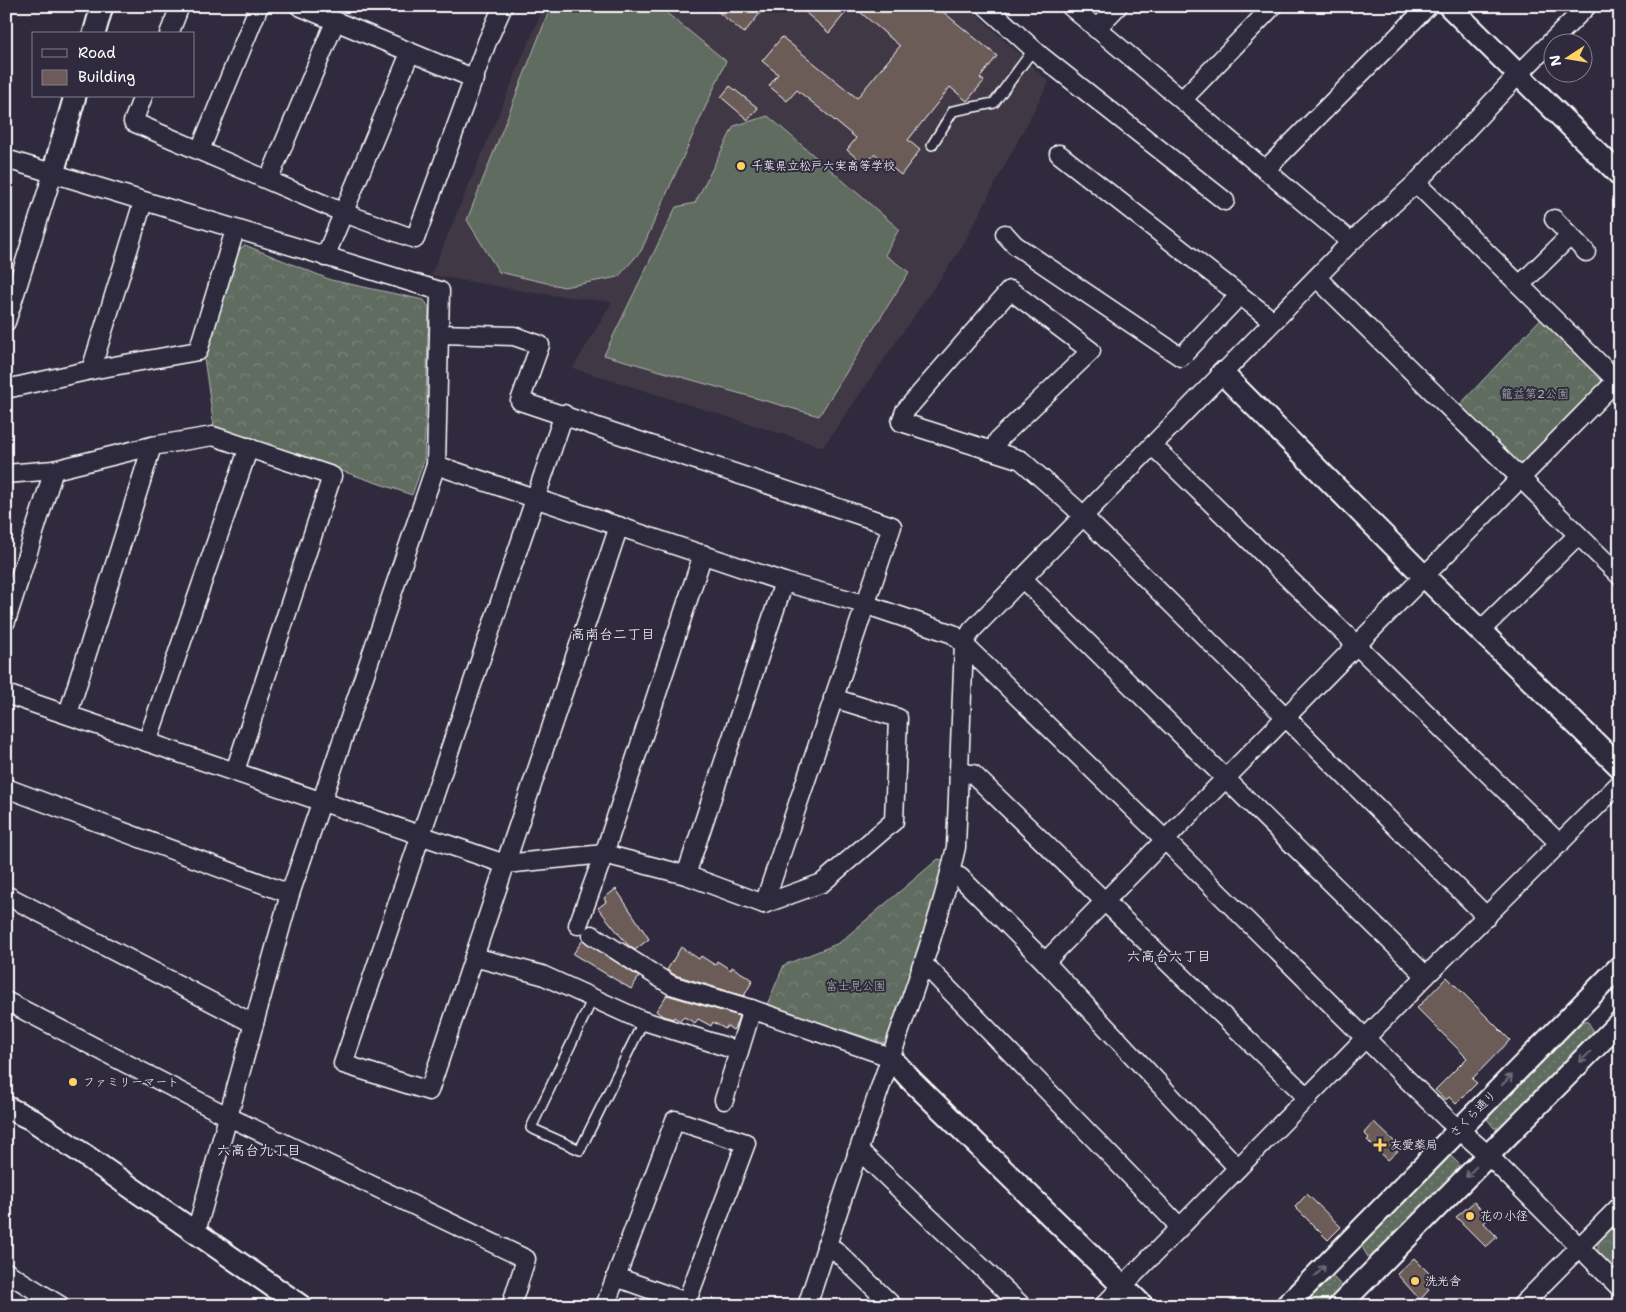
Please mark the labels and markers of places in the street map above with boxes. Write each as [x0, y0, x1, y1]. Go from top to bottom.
place label: 千葉県立松戸六実高等学校 [751, 158, 895, 174]
marker: 千葉県立松戸六実高等学校 [735, 160, 747, 172]
place label: ファミリーマート [83, 1074, 179, 1090]
marker: ファミリーマート [67, 1076, 79, 1088]
place label: 友愛薬局 [1390, 1137, 1438, 1153]
marker: 友愛薬局 [1374, 1139, 1386, 1151]
place label: 花の小径 [1480, 1208, 1528, 1224]
marker: 花の小径 [1464, 1210, 1476, 1222]
place label: 洗光舎 [1425, 1273, 1461, 1289]
marker: 洗光舎 [1409, 1275, 1421, 1287]

